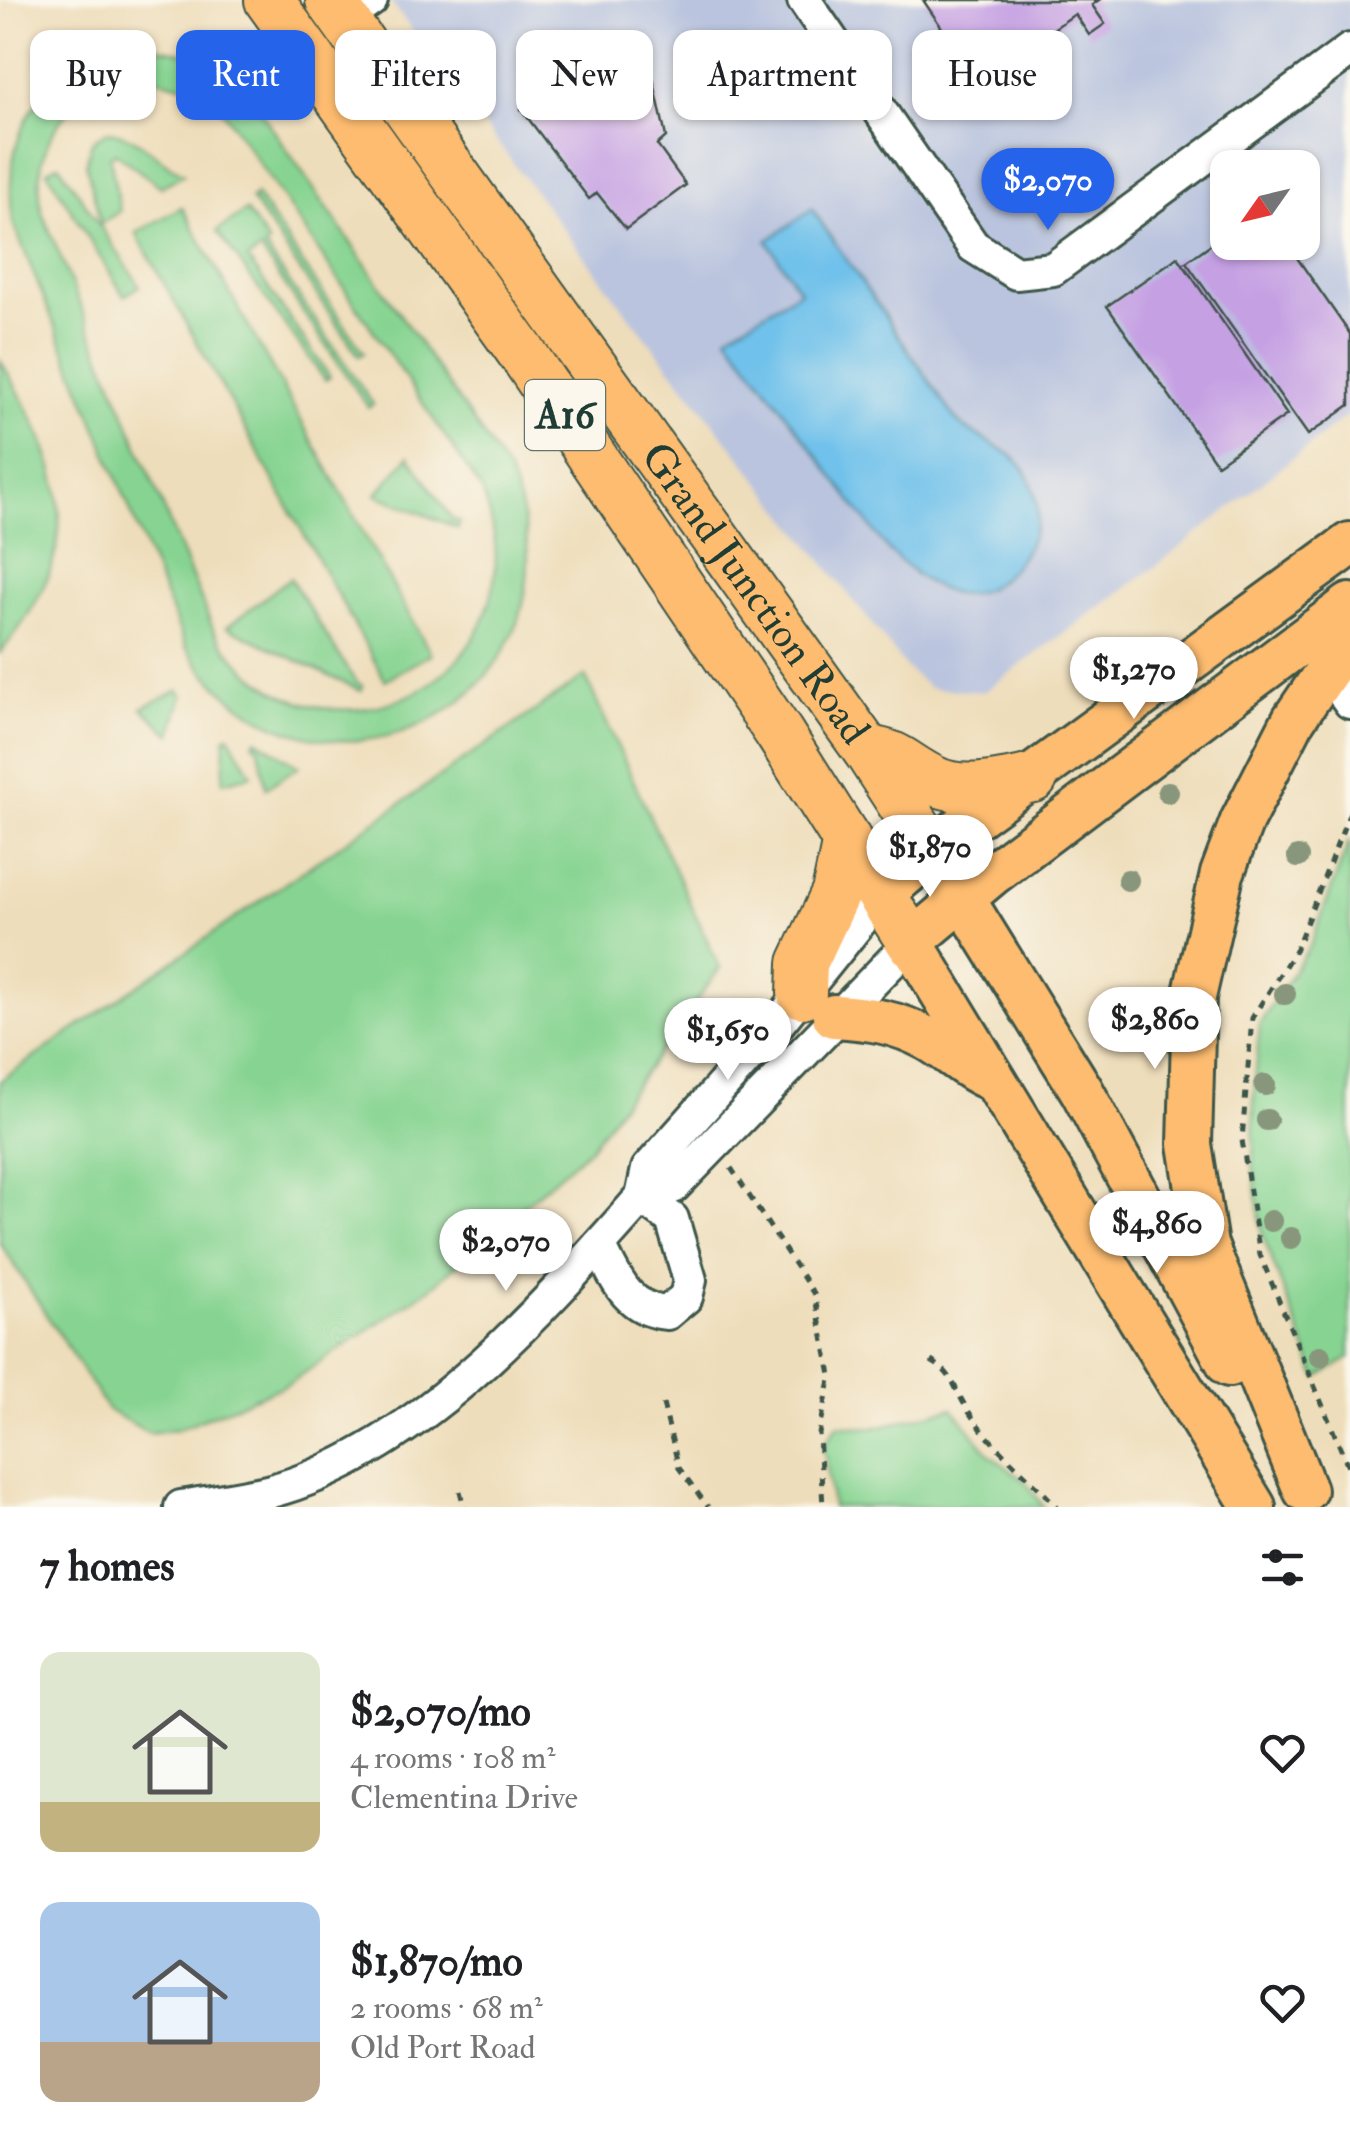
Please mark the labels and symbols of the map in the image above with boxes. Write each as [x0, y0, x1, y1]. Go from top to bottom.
pin: $2,070 [967, 148, 1129, 233]
north arrow [1210, 150, 1320, 260]
road number: A16 [525, 380, 605, 450]
street label: Grand Junction Road [629, 433, 881, 755]
pin: $1,270 [1053, 637, 1215, 722]
pin: $1,870 [849, 815, 1011, 900]
pin: $2,860 [1074, 987, 1236, 1072]
pin: $1,650 [647, 998, 809, 1083]
pin: $4,860 [1076, 1191, 1238, 1276]
pin: $2,070 [425, 1209, 587, 1294]

